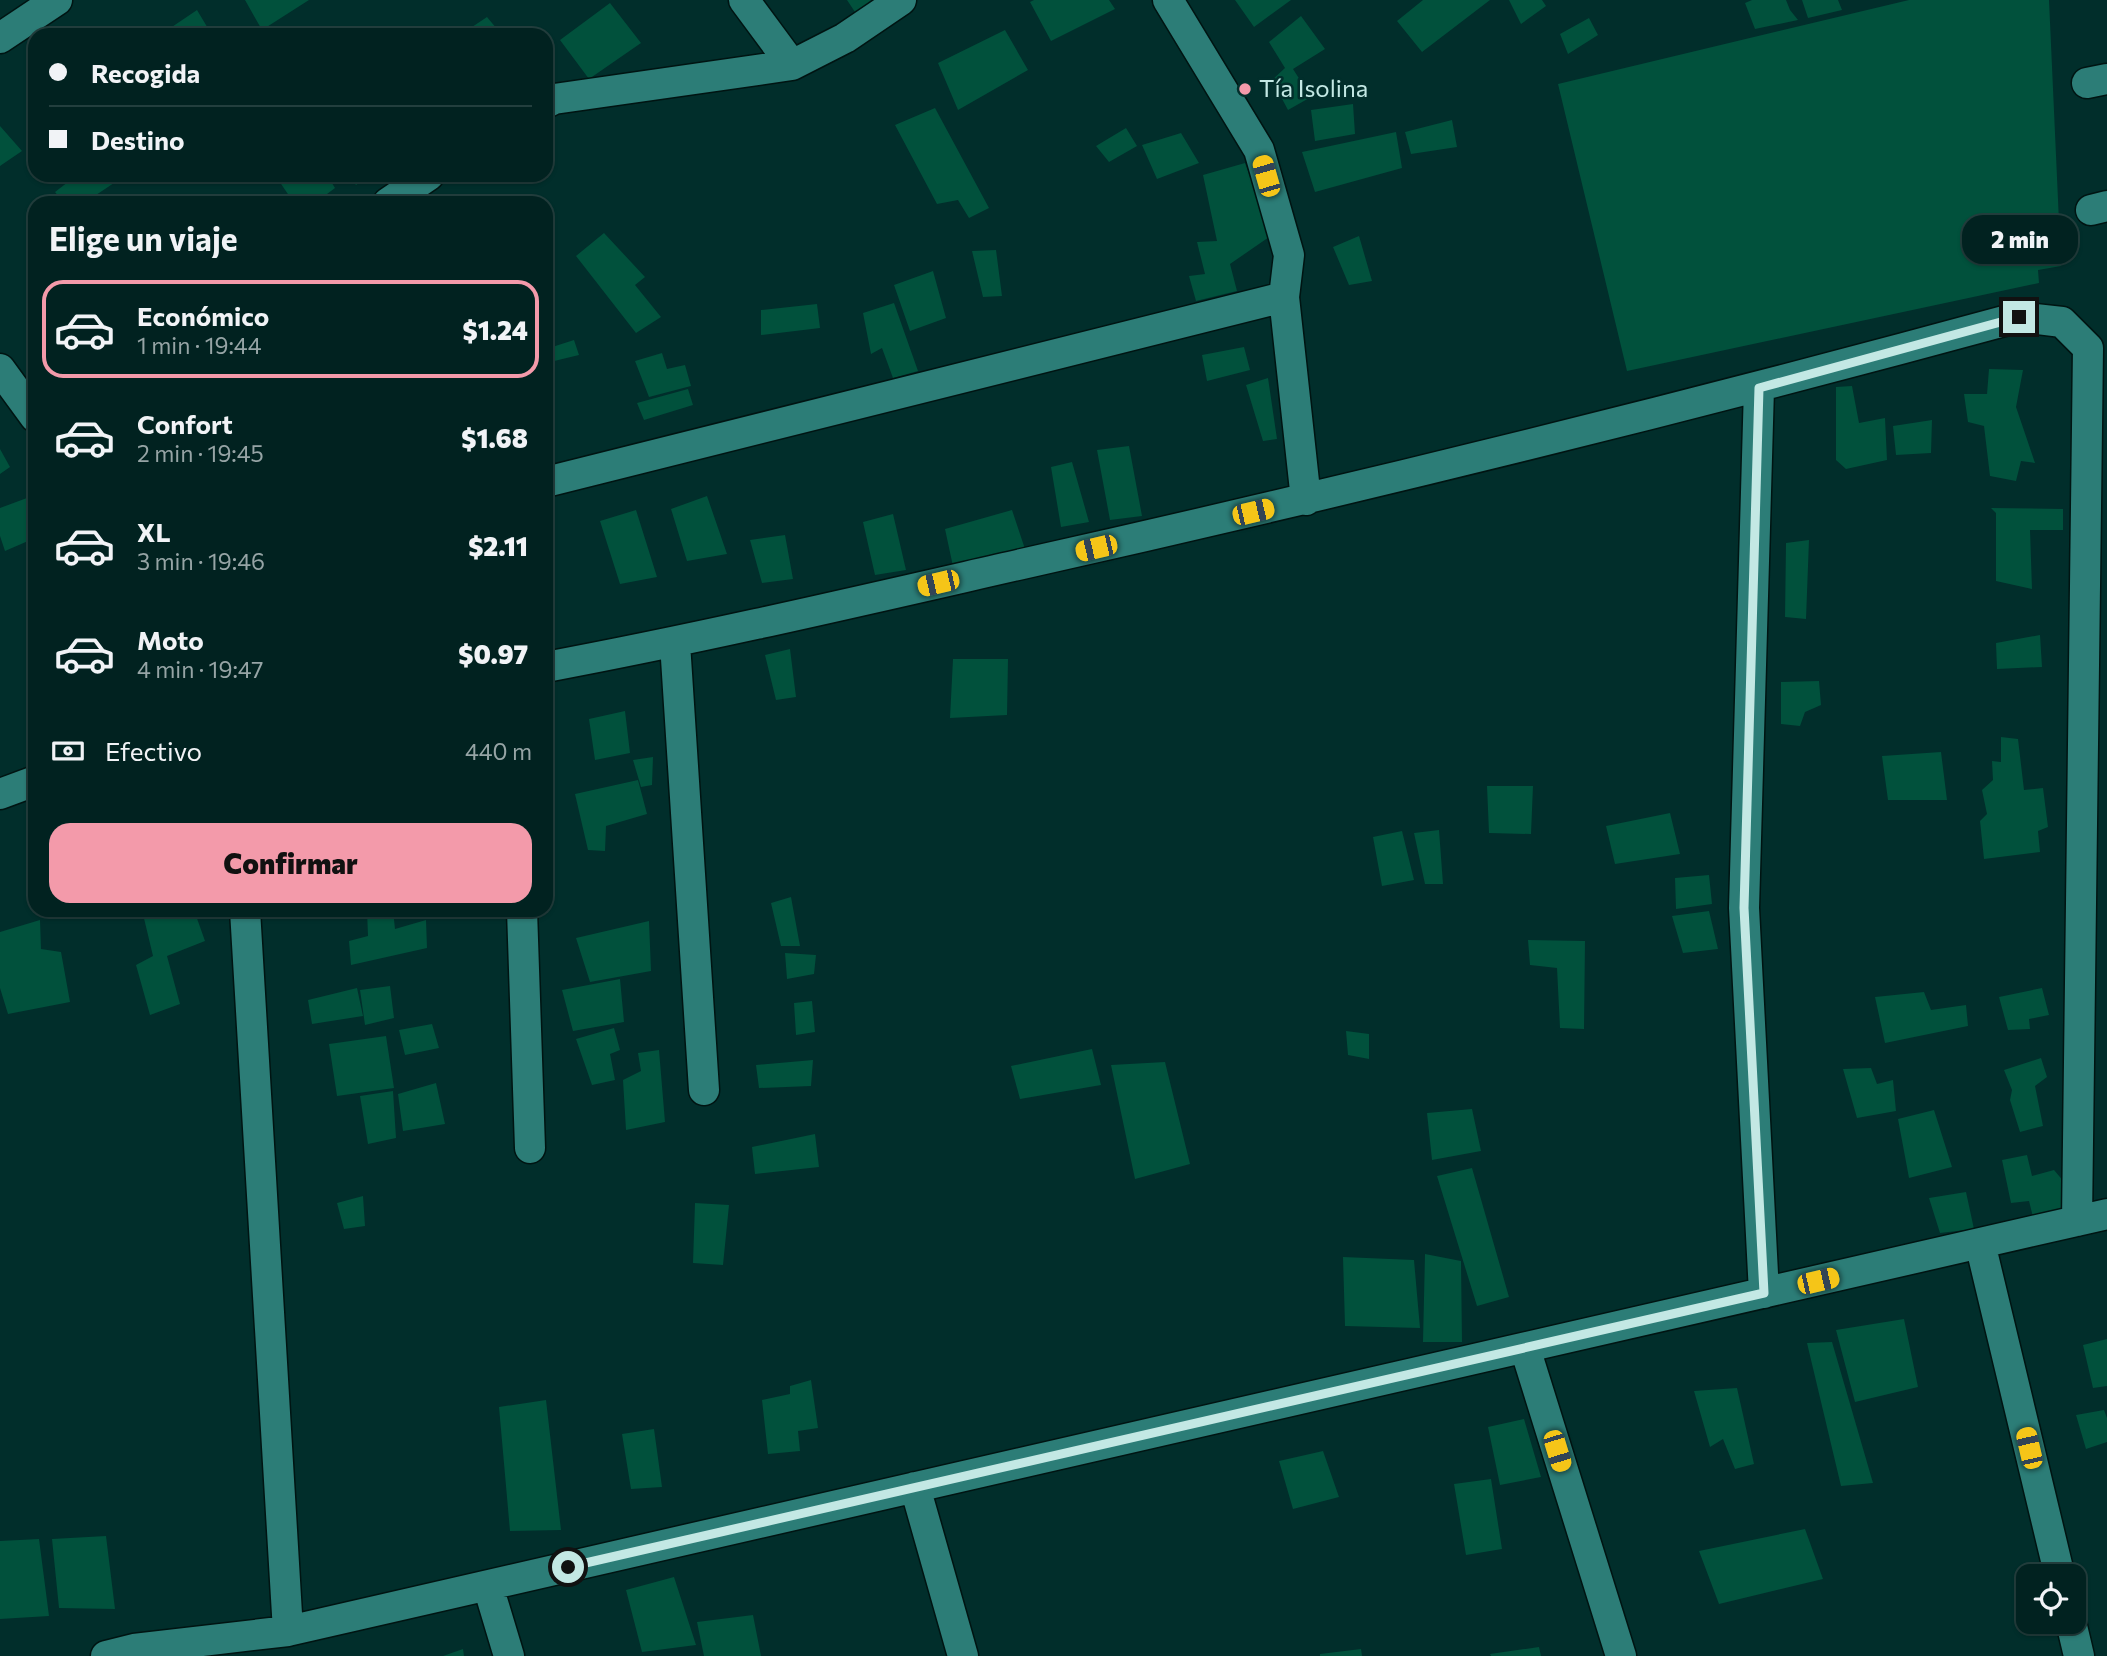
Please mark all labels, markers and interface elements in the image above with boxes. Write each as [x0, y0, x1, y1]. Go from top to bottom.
text: Recogida [91, 57, 200, 88]
place label: Tía Isolina [1259, 73, 1368, 102]
marker: Tía Isolina [1237, 81, 1253, 97]
text: Destino [91, 124, 185, 155]
car [1251, 153, 1282, 199]
callout: 2 min [1961, 216, 2077, 264]
text: Elige un viaje [49, 218, 238, 258]
text: 2 min [1991, 225, 2049, 253]
icon: car [53, 298, 116, 361]
text: Económico [137, 300, 269, 331]
route end [2003, 301, 2035, 333]
text: $1.24 [463, 314, 528, 345]
text: 1 min · 19:44 [137, 331, 261, 359]
icon: car [53, 406, 116, 469]
text: Confort [137, 408, 233, 439]
text: $1.68 [461, 422, 528, 453]
text: 2 min · 19:45 [137, 439, 264, 467]
car [1231, 497, 1276, 527]
icon: car [53, 514, 116, 577]
text: XL [137, 516, 171, 547]
text: $2.11 [468, 530, 528, 561]
car [1074, 533, 1119, 563]
text: 3 min · 19:46 [137, 547, 265, 575]
car [916, 568, 961, 598]
icon: car [53, 622, 116, 685]
text: Moto [137, 624, 204, 655]
text: $0.97 [458, 638, 528, 669]
text: 4 min · 19:47 [137, 655, 263, 683]
icon: cash [49, 732, 87, 770]
text: Efectivo [105, 735, 202, 766]
text: 440 m [465, 737, 532, 765]
button: Confirmar [49, 823, 532, 903]
car [1796, 1266, 1841, 1296]
car [2015, 1425, 2044, 1471]
car [1541, 1428, 1574, 1474]
route start [552, 1551, 584, 1583]
map controls [2016, 1564, 2086, 1634]
button: locate [2016, 1564, 2086, 1634]

